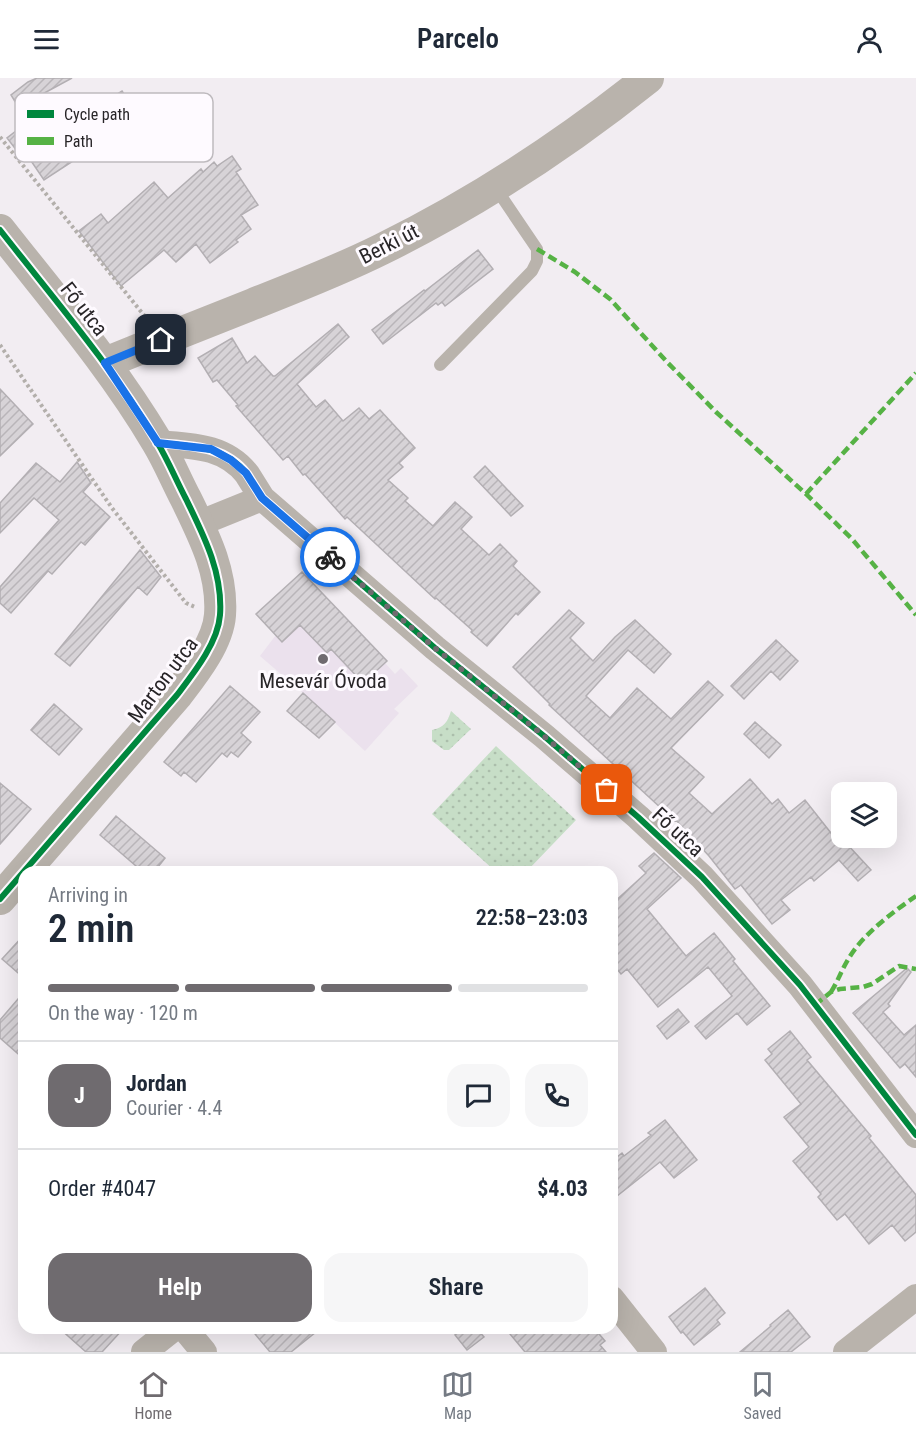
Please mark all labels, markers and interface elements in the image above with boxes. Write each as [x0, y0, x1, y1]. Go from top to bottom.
icon: menu [30, 23, 63, 56]
text: Parcelo [417, 23, 499, 55]
icon: person [853, 23, 886, 56]
legend [15, 93, 213, 162]
text: Cycle path [64, 105, 130, 124]
text: Path [64, 132, 93, 151]
street label: Berki út [355, 219, 423, 269]
street label: Fő utca [56, 277, 112, 341]
pin [135, 314, 186, 365]
icon: home [144, 323, 177, 356]
courier [300, 527, 360, 587]
icon: bike [314, 541, 347, 574]
street label: Marton utca [123, 633, 203, 727]
marker: Mesevár Óvoda [316, 652, 330, 666]
place label: Mesevár Óvoda [259, 669, 387, 693]
pin [581, 764, 632, 815]
icon: bag [590, 773, 623, 806]
map controls [831, 782, 897, 848]
button: layers [831, 782, 897, 848]
street label: Fő utca [647, 802, 709, 862]
text: Arriving in [48, 883, 128, 907]
text: 22:58–23:03 [476, 905, 588, 930]
text: 2 min [48, 906, 134, 952]
text: On the way · 120 m [48, 1001, 198, 1025]
button: chat [447, 1064, 510, 1127]
button: phone [525, 1064, 588, 1127]
text: Jordan [126, 1071, 187, 1096]
text: J [74, 1083, 85, 1108]
text: Courier · 4.4 [126, 1096, 222, 1120]
text: Order #4047 [48, 1176, 156, 1201]
text: $4.03 [537, 1176, 588, 1201]
button: Help [48, 1253, 312, 1322]
button: Share [324, 1253, 588, 1322]
tab: Home [135, 1368, 172, 1423]
tab: Map [441, 1368, 474, 1423]
tab: Saved [743, 1368, 781, 1423]

